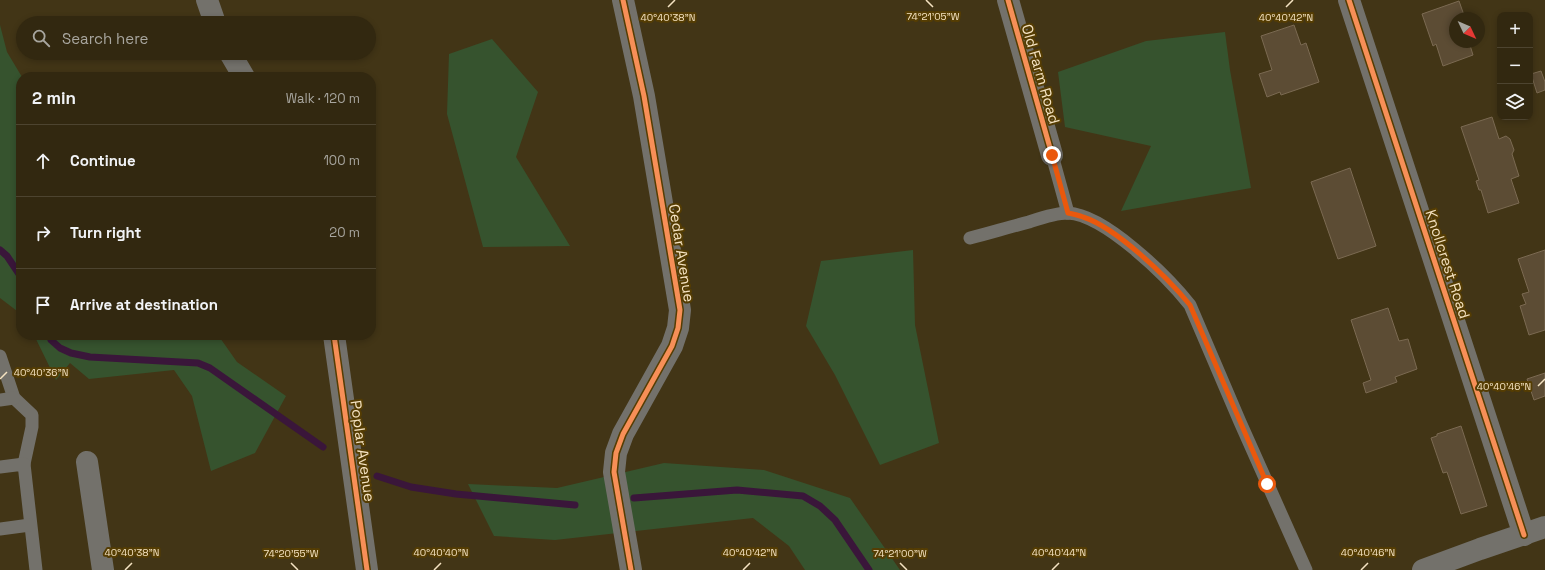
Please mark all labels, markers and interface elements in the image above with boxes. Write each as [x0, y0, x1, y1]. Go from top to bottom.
text: 74°21'05"W [906, 10, 960, 23]
text: 40°40'38"N [641, 11, 695, 24]
text: 40°40'42"N [1259, 11, 1313, 24]
north arrow [1449, 12, 1485, 48]
map controls [1497, 12, 1533, 120]
button: + [1497, 12, 1533, 48]
search box [16, 16, 376, 60]
street label: Old Farm Road [1018, 22, 1064, 126]
icon: search [30, 27, 52, 49]
text: Search here [62, 29, 148, 48]
button: − [1497, 48, 1533, 84]
button: layers [1497, 84, 1533, 120]
text: 2 min [32, 87, 76, 109]
text: Walk · 120 m [286, 90, 360, 107]
route end [1043, 146, 1061, 164]
icon: ahead [32, 150, 54, 172]
text: Continue [70, 151, 136, 170]
text: 100 m [323, 152, 360, 169]
street label: Cedar Avenue [665, 203, 699, 304]
street label: Knollcrest Road [1421, 207, 1475, 321]
icon: right [32, 222, 54, 244]
text: Turn right [70, 223, 141, 242]
text: 20 m [329, 224, 360, 241]
icon: arrive [32, 294, 54, 316]
text: Arrive at destination [70, 295, 218, 314]
text: 40°40'36"N [14, 366, 68, 379]
text: 40°40'46"N [1477, 380, 1531, 393]
street label: Poplar Avenue [346, 399, 380, 503]
route start [1258, 475, 1276, 493]
text: 40°40'38"N [105, 546, 159, 559]
text: 40°40'40"N [414, 546, 468, 559]
text: 40°40'42"N [723, 546, 777, 559]
text: 40°40'44"N [1032, 546, 1086, 559]
text: 40°40'46"N [1341, 546, 1395, 559]
text: 74°20'55"W [263, 547, 319, 560]
text: 74°21'00"W [873, 547, 927, 560]

